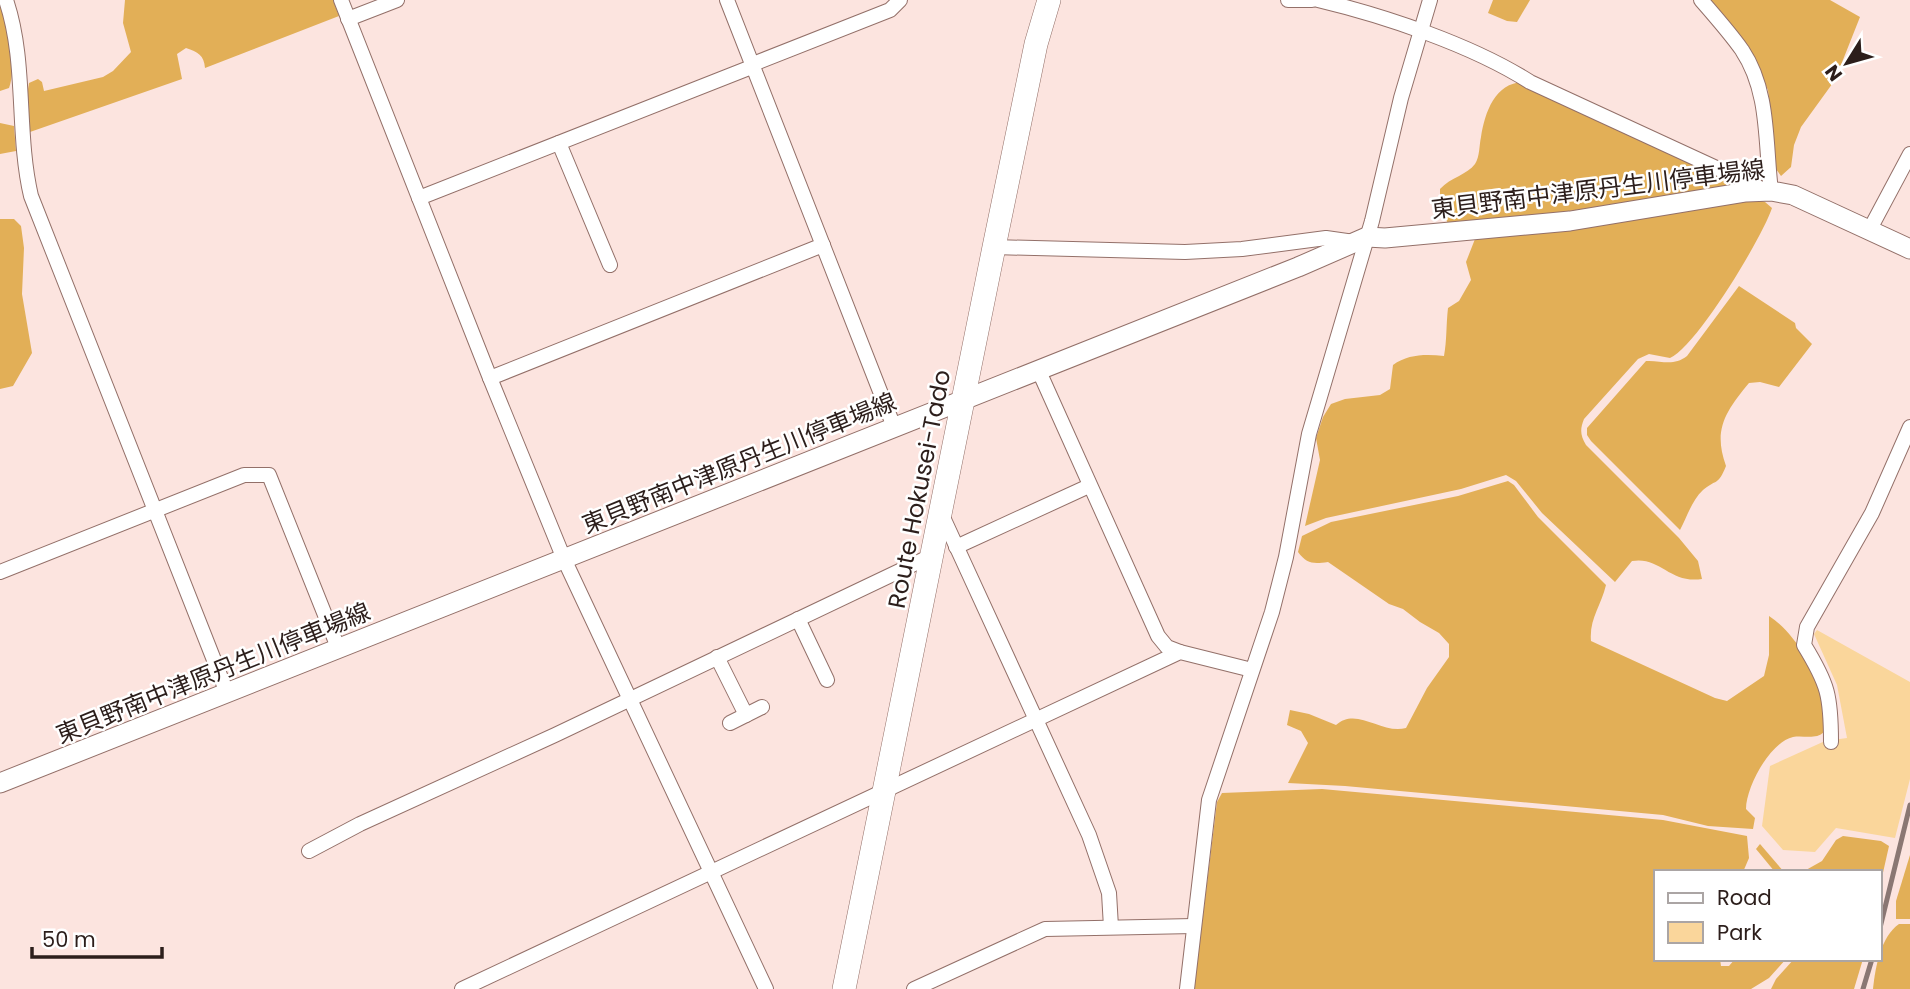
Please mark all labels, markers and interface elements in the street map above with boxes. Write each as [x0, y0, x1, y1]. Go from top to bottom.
north arrow [1812, 28, 1882, 98]
text: N [1819, 59, 1849, 87]
street label: 東貝野南中津原丹生川停車場線 [1429, 152, 1767, 226]
street label: Route Hokusei-Tado [880, 367, 958, 611]
street label: 東貝野南中津原丹生川停車場線 [577, 385, 901, 541]
street label: 東貝野南中津原丹生川停車場線 [51, 595, 375, 751]
legend [1654, 870, 1882, 961]
text: Road [1717, 883, 1772, 912]
scale bar [32, 916, 161, 960]
text: Park [1717, 918, 1762, 947]
text: 50 m [42, 925, 96, 954]

